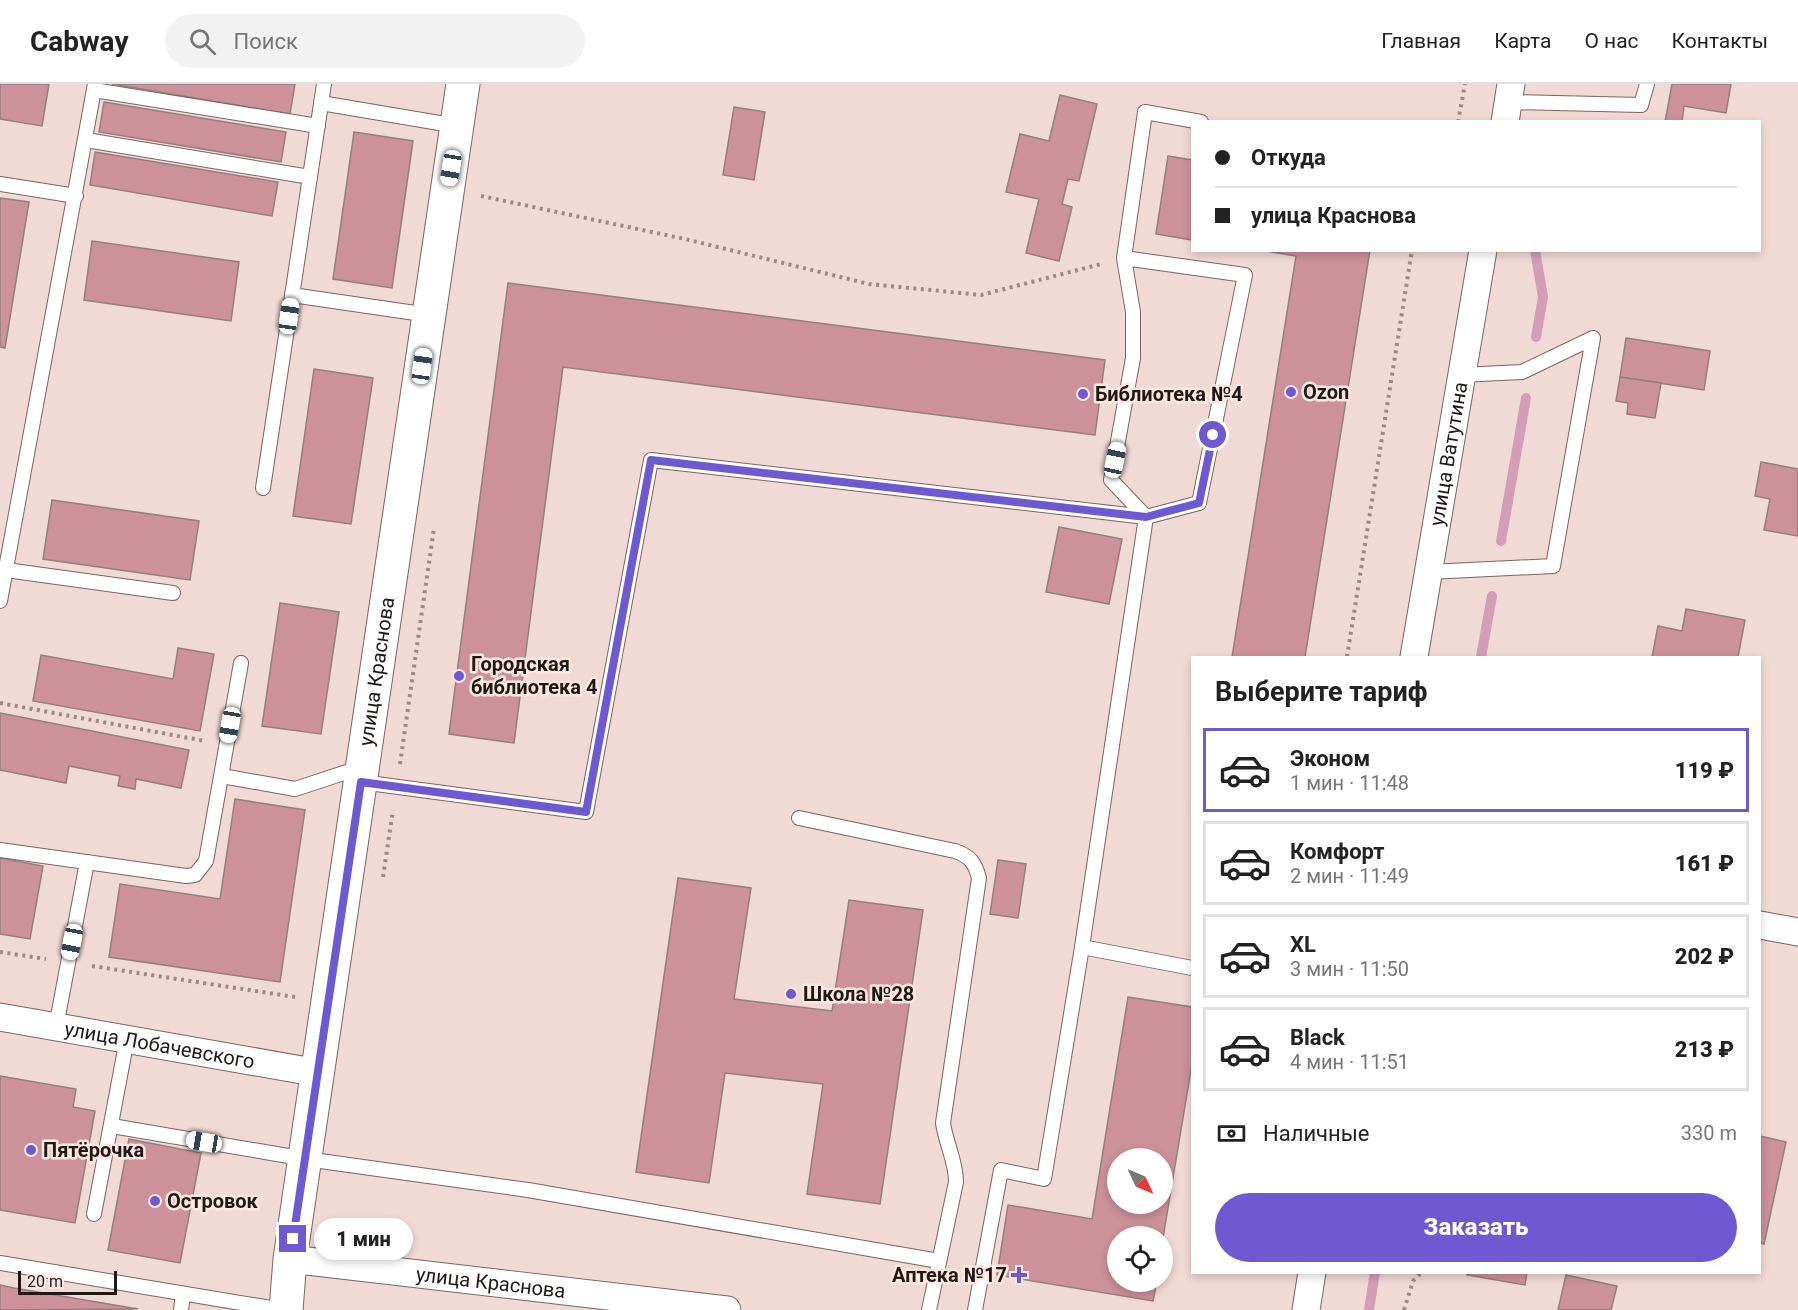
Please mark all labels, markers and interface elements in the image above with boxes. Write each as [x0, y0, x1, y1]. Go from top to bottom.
search box [165, 14, 585, 68]
text: Cabway [30, 25, 129, 58]
icon: search [186, 25, 219, 58]
text: Поиск [234, 29, 298, 54]
text: Главная [1381, 29, 1461, 53]
text: Карта [1494, 29, 1551, 53]
text: О нас [1584, 29, 1639, 53]
text: Контакты [1672, 29, 1768, 53]
text: Откуда [1251, 145, 1326, 170]
car [439, 149, 463, 187]
text: улица Краснова [1251, 203, 1416, 228]
car [278, 297, 300, 335]
car [411, 347, 433, 385]
place label: Ozon [1303, 380, 1349, 404]
street label: улица Ватутина [1424, 380, 1472, 528]
place label: Библиотека №4 [1095, 382, 1243, 406]
marker: Ozon [1284, 385, 1298, 399]
marker: Библиотека №4 [1076, 387, 1090, 401]
route start [1199, 421, 1226, 448]
car [1102, 441, 1128, 479]
street label: улица Краснова [354, 595, 399, 748]
place label: Городская библиотека 4 [471, 652, 597, 699]
marker: Городская библиотека 4 [452, 669, 466, 683]
text: Выберите тариф [1215, 676, 1427, 708]
car [218, 706, 242, 744]
icon: car [1218, 743, 1272, 797]
text: Эконом [1290, 746, 1370, 771]
text: 119 ₽ [1675, 758, 1734, 783]
text: 1 мин · 11:48 [1290, 771, 1409, 795]
icon: car [1218, 836, 1272, 890]
text: Комфорт [1290, 839, 1385, 864]
text: 161 ₽ [1675, 851, 1734, 876]
text: 2 мин · 11:49 [1290, 864, 1409, 888]
car [60, 923, 84, 961]
icon: car [1218, 929, 1272, 983]
text: XL [1290, 932, 1316, 957]
text: 202 ₽ [1675, 944, 1734, 969]
text: 3 мин · 11:50 [1290, 957, 1409, 981]
place label: Школа №28 [803, 982, 914, 1006]
marker: Школа №28 [784, 987, 798, 1001]
street label: улица Лобачевского [63, 1017, 256, 1073]
icon: car [1218, 1022, 1272, 1076]
text: Black [1290, 1025, 1345, 1050]
text: 213 ₽ [1675, 1037, 1734, 1062]
text: 4 мин · 11:51 [1290, 1050, 1409, 1074]
icon: cash [1215, 1117, 1248, 1150]
text: Наличные [1263, 1121, 1369, 1146]
text: 330 m [1681, 1121, 1737, 1145]
car [185, 1130, 223, 1154]
place label: Пятёрочка [43, 1138, 145, 1162]
marker: Пятёрочка [24, 1143, 38, 1157]
north arrow [1107, 1148, 1173, 1214]
map controls [1107, 1148, 1173, 1292]
place label: Островок [167, 1189, 259, 1213]
button: Заказать [1215, 1193, 1737, 1262]
marker: Островок [148, 1194, 162, 1208]
callout: 1 мин [314, 1218, 413, 1260]
route end [279, 1225, 306, 1252]
button: locate [1107, 1226, 1173, 1292]
text: 1 мин [336, 1227, 391, 1251]
street label: улица Краснова [415, 1262, 567, 1303]
place label: Аптека №17 [892, 1263, 1007, 1287]
scale bar [18, 1268, 117, 1296]
marker: Аптека №17 [1012, 1268, 1026, 1282]
text: 20 m [27, 1272, 63, 1291]

